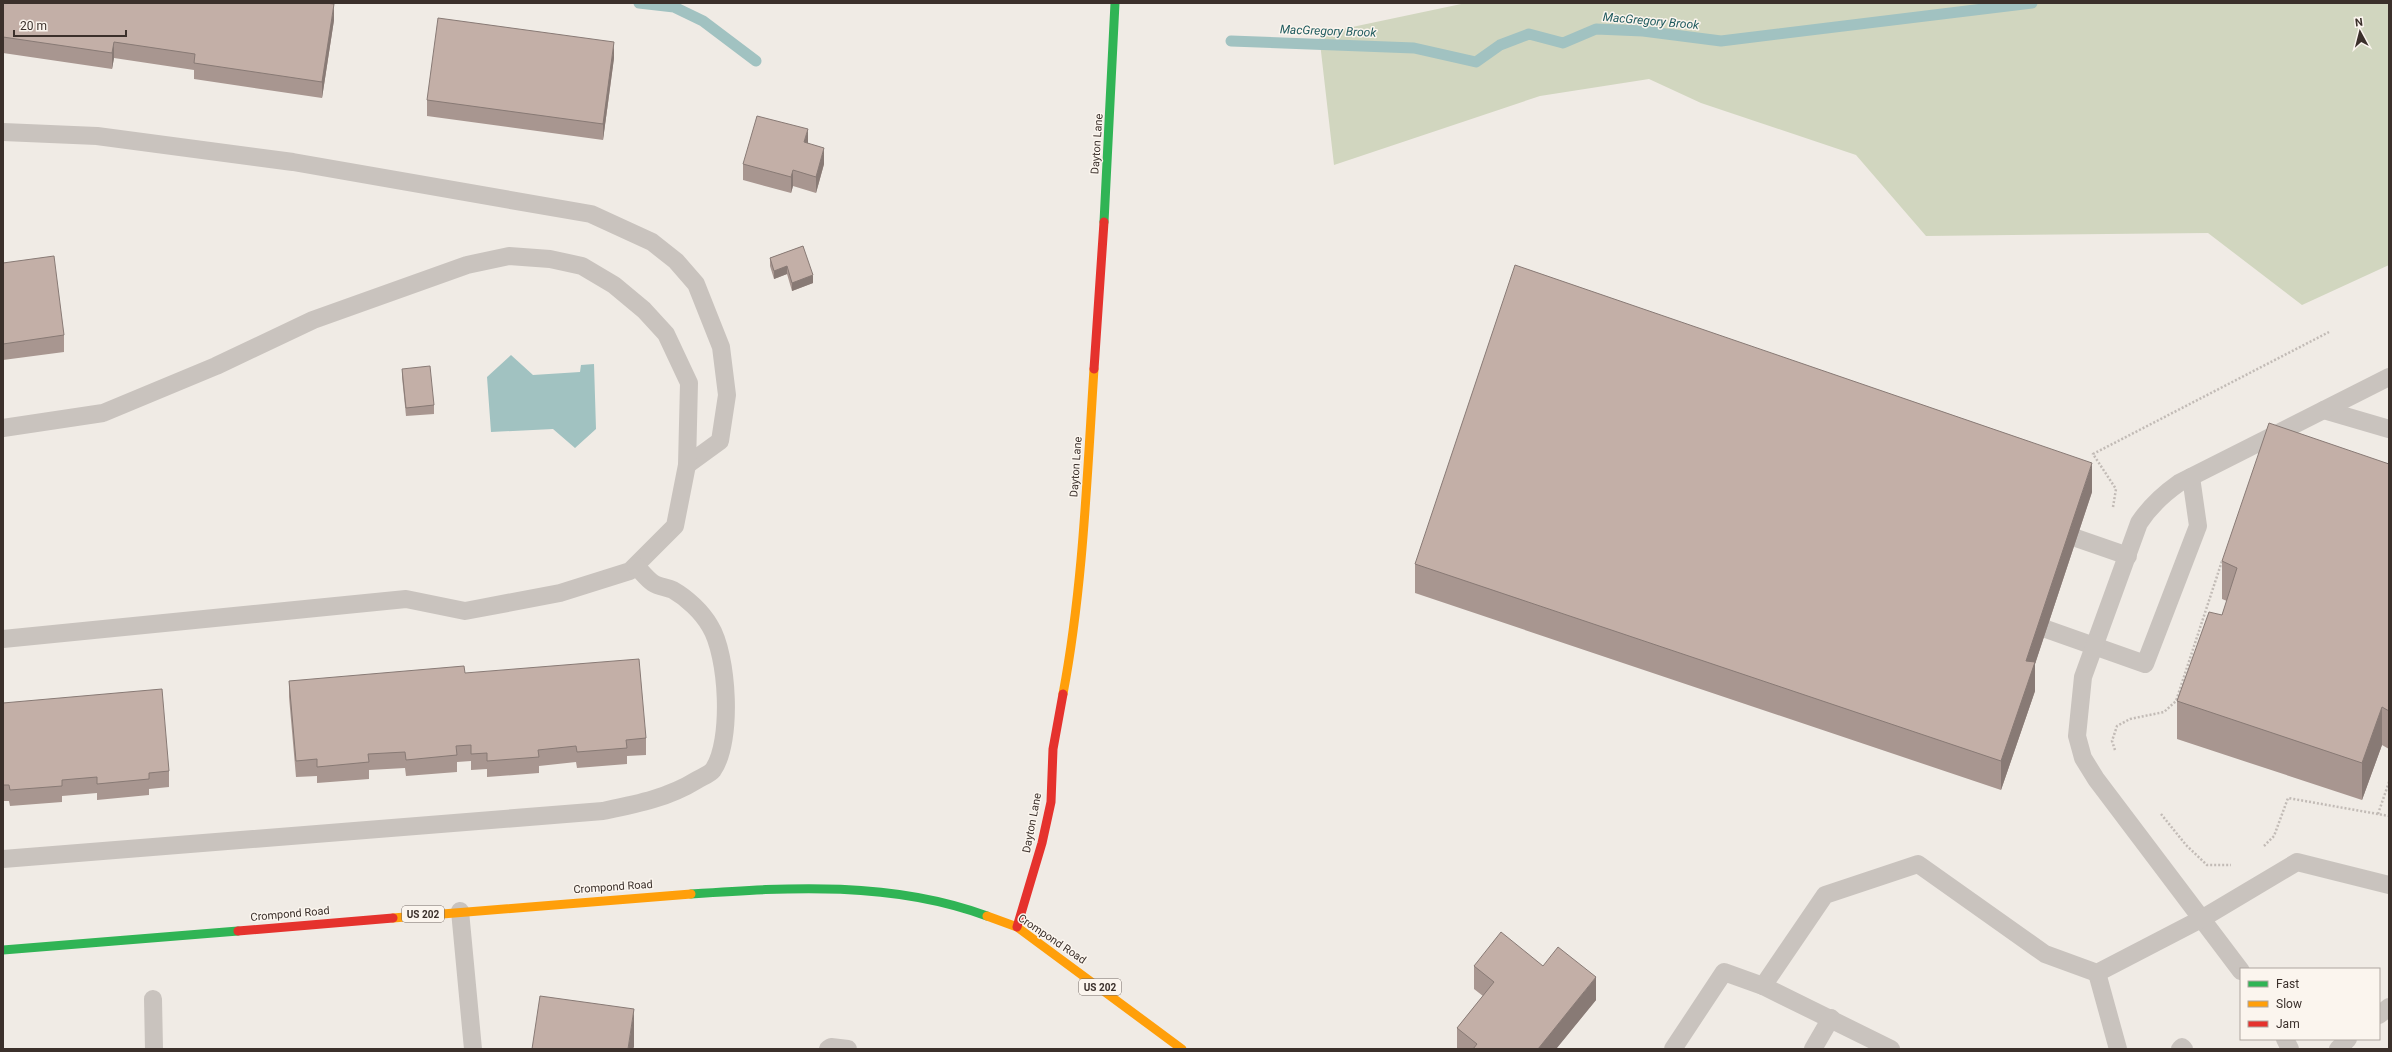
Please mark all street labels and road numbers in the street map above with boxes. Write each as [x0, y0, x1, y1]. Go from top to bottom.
street label: Dayton Lane [1088, 113, 1106, 175]
street label: Dayton Lane [1067, 436, 1085, 498]
street label: Dayton Lane [1020, 792, 1044, 854]
street label: Crompond Road [573, 878, 653, 896]
street label: Crompond Road [250, 904, 330, 924]
road number: US 202 [402, 906, 444, 922]
street label: Crompond Road [1015, 911, 1089, 967]
road number: US 202 [1079, 979, 1121, 995]

